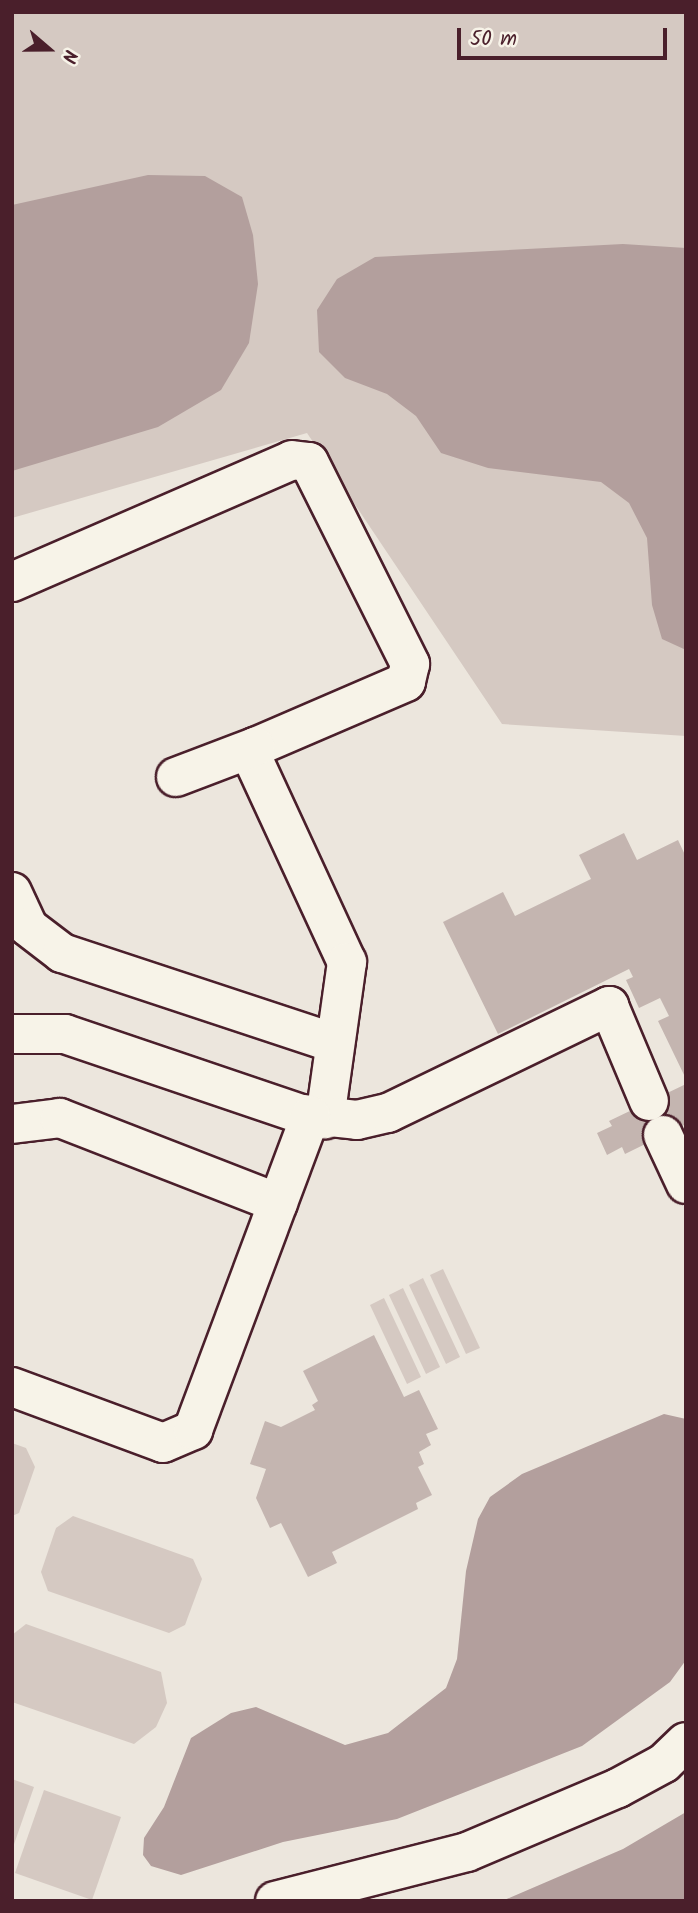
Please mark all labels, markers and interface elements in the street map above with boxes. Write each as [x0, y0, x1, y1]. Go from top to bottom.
north arrow [14, 14, 84, 84]
scale bar [460, 14, 670, 58]
text: 50 m [470, 23, 517, 56]
text: N [53, 45, 85, 67]

